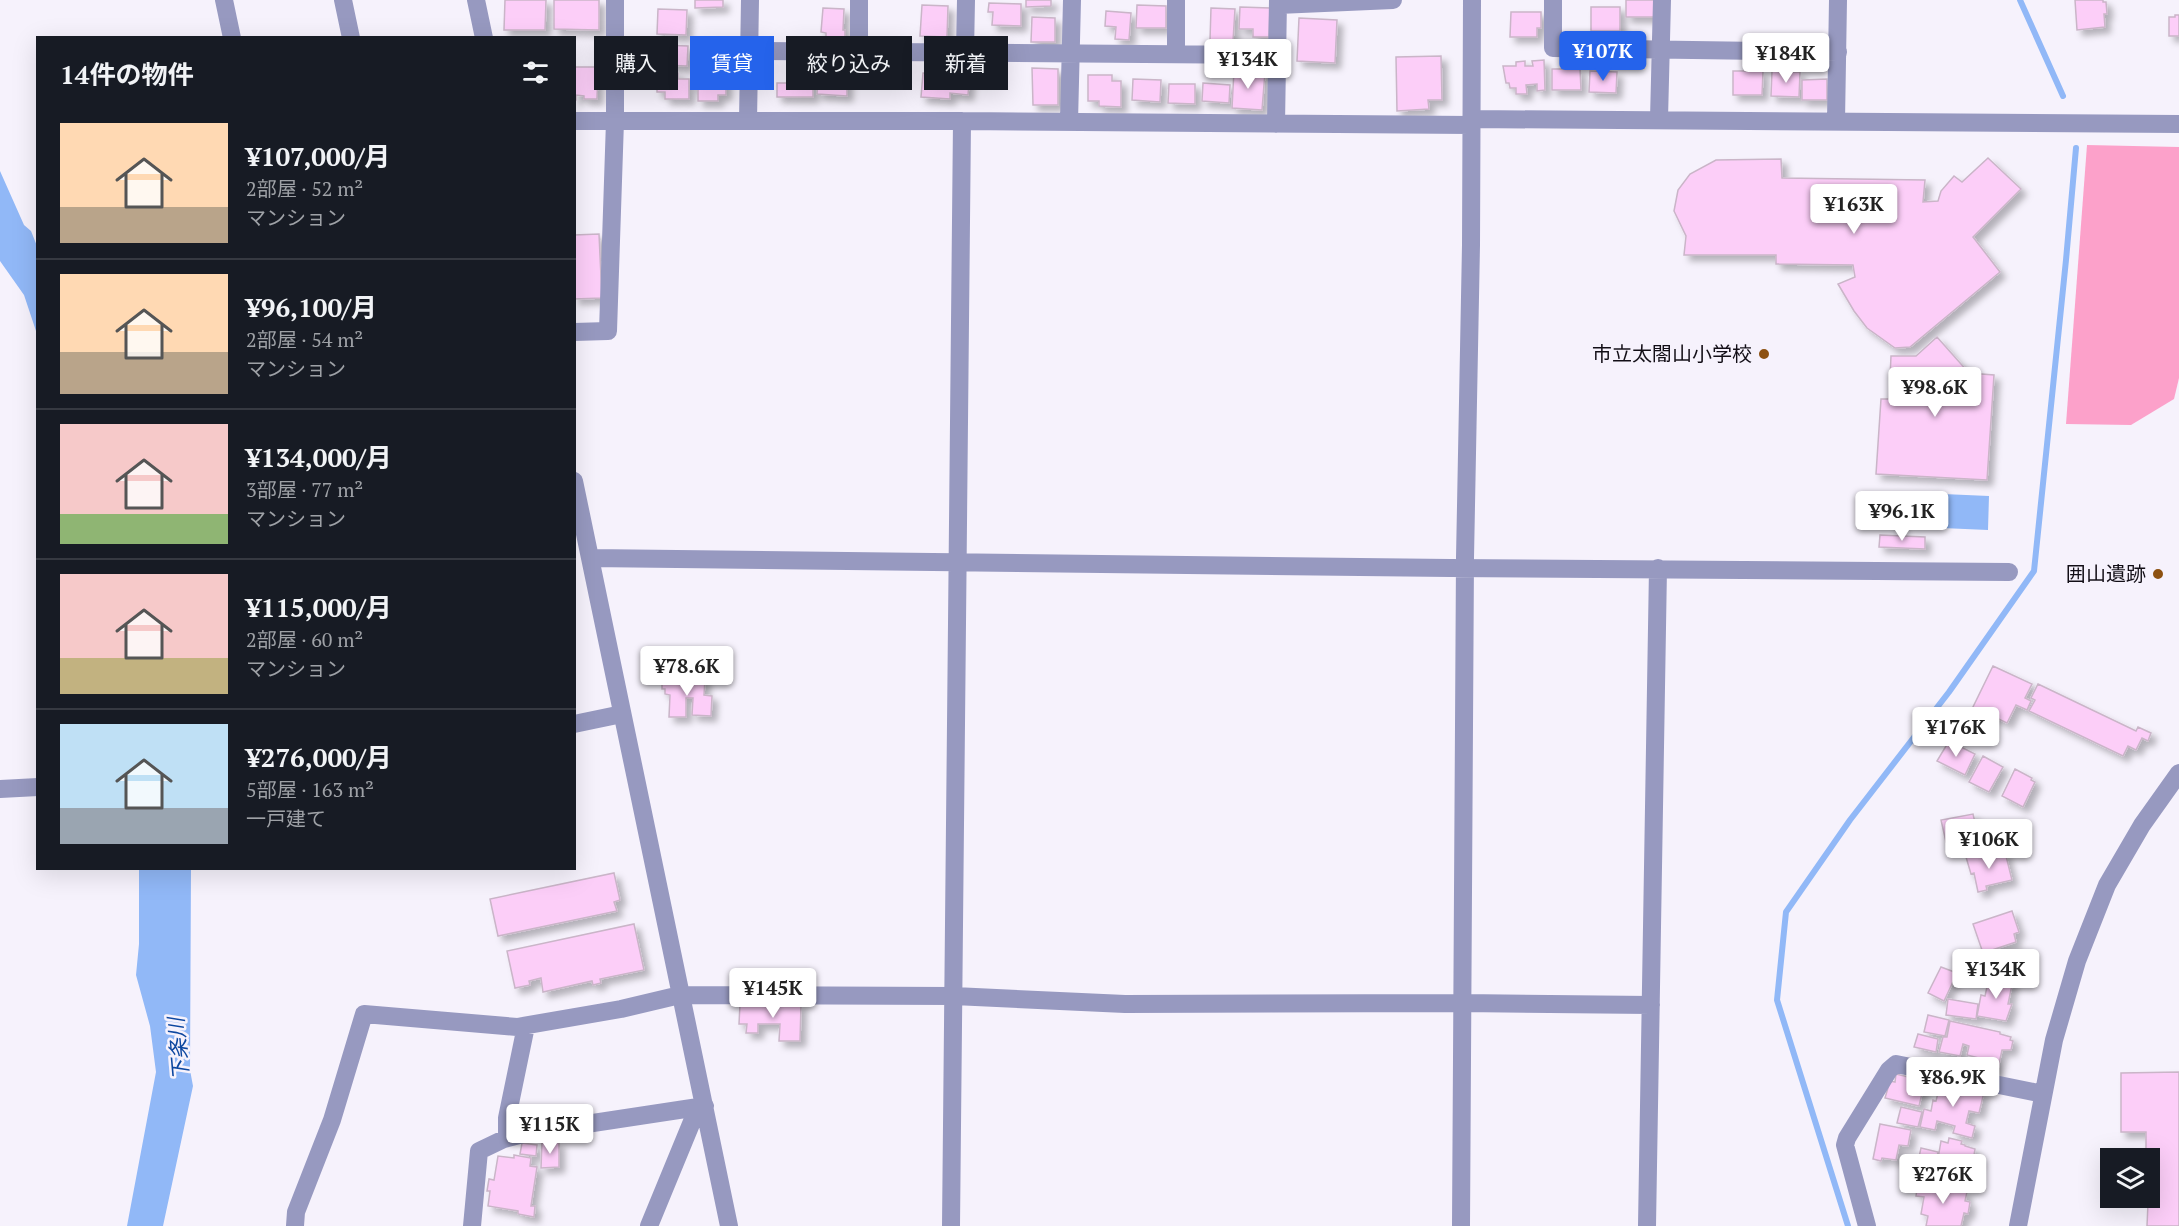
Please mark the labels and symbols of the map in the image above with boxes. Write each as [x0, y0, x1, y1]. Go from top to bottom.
pin: ¥107K [1561, 31, 1645, 82]
pin: ¥184K [1744, 33, 1828, 84]
pin: ¥134K [1206, 39, 1290, 90]
pin: ¥163K [1812, 184, 1896, 235]
place label: 市立太閤山小学校 [1592, 340, 1752, 367]
marker: 市立太閤山小学校 [1757, 347, 1771, 361]
pin: ¥98.6K [1886, 367, 1984, 418]
pin: ¥96.1K [1853, 491, 1951, 542]
place label: 囲山遺跡 [2066, 560, 2146, 587]
marker: 囲山遺跡 [2151, 567, 2165, 581]
pin: ¥78.6K [638, 646, 736, 697]
pin: ¥176K [1914, 707, 1998, 758]
pin: ¥106K [1947, 819, 2031, 870]
pin: ¥134K [1954, 949, 2038, 1000]
pin: ¥145K [731, 968, 815, 1019]
water label: 下条川 [161, 1014, 195, 1082]
pin: ¥86.9K [1904, 1057, 2002, 1108]
pin: ¥115K [508, 1104, 592, 1155]
pin: ¥276K [1901, 1154, 1985, 1205]

